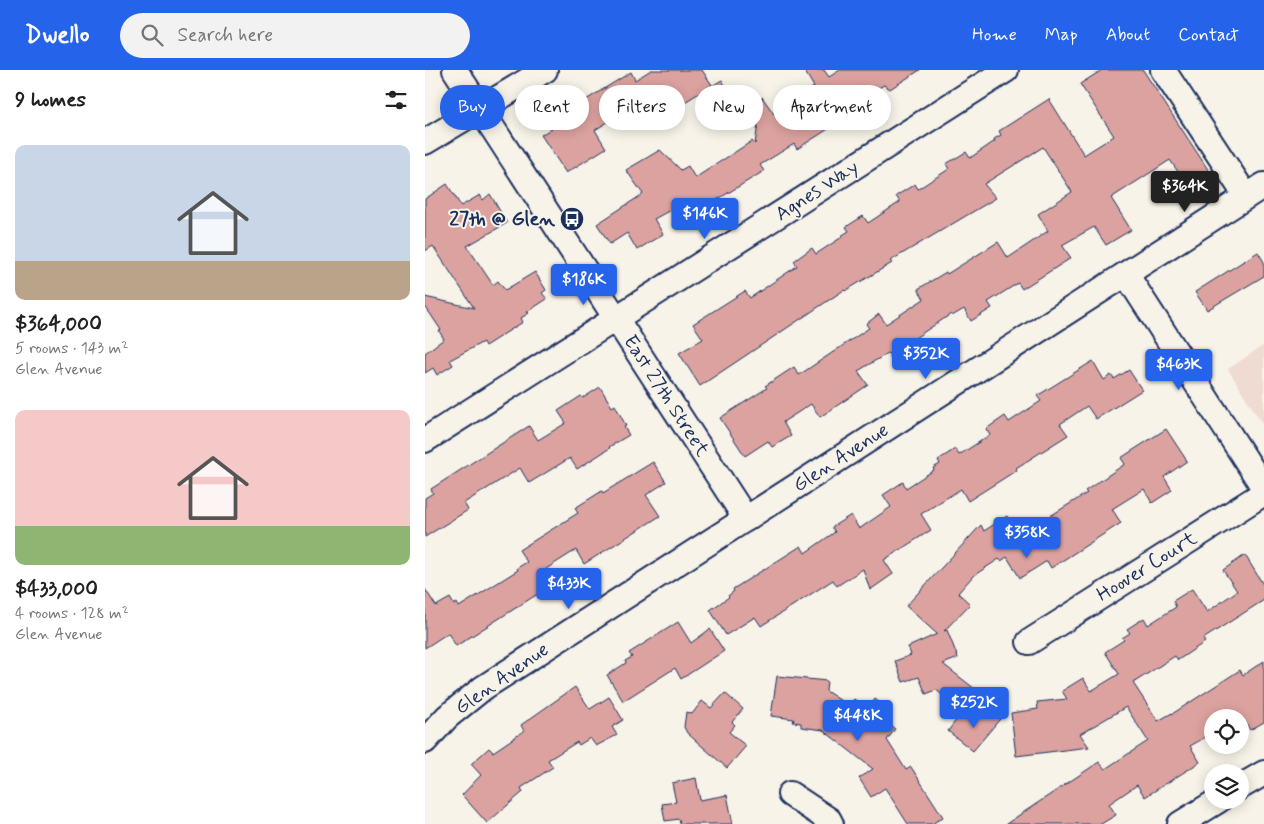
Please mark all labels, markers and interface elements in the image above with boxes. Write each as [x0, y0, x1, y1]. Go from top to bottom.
search box [120, 13, 470, 58]
text: Dwello [25, 20, 90, 51]
icon: search [138, 21, 166, 49]
text: Search here [178, 23, 273, 48]
text: Home [972, 23, 1017, 47]
text: Map [1045, 23, 1078, 47]
text: About [1106, 23, 1150, 47]
text: Contact [1178, 23, 1239, 47]
chip: Buy [440, 85, 505, 130]
chip: Rent [515, 85, 589, 130]
chip: Filters [599, 85, 685, 130]
chip: New [695, 85, 763, 130]
chip: Apartment [773, 85, 891, 130]
text: 9 homes [15, 86, 86, 114]
icon: filters [382, 86, 410, 114]
street label: Agnes Way [770, 154, 864, 228]
pin: $364K [1150, 170, 1220, 213]
text: $364K [1162, 176, 1208, 197]
icon: home [168, 178, 258, 268]
pin: $146K [670, 198, 740, 240]
text: $146K [682, 203, 728, 224]
place label: 27th @ Glen [449, 206, 555, 233]
bus stop icon: 27th @ Glen [559, 206, 585, 232]
pin: $186K [549, 264, 619, 306]
text: $186K [562, 269, 606, 290]
text: $364,000 [15, 310, 102, 338]
street label: East 27th Street [617, 330, 716, 462]
text: 5 rooms · 143 m² [15, 338, 128, 359]
pin: $352K [891, 338, 961, 380]
text: $352K [903, 343, 949, 364]
pin: $463K [1144, 348, 1214, 391]
text: $463K [1156, 354, 1202, 375]
text: Glen Avenue [15, 359, 102, 380]
street label: Glen Avenue [788, 417, 894, 499]
icon: home [168, 443, 258, 533]
pin: $358K [992, 516, 1062, 559]
text: $358K [1004, 522, 1050, 543]
street label: Hoover Court [1092, 525, 1202, 608]
pin: $433K [534, 568, 604, 610]
text: $433K [547, 573, 591, 594]
text: $433,000 [15, 575, 98, 603]
text: 4 rooms · 128 m² [15, 603, 129, 624]
text: Glen Avenue [15, 624, 102, 645]
street label: Glen Avenue [450, 637, 554, 721]
pin: $252K [939, 686, 1009, 729]
text: $252K [951, 692, 997, 713]
pin: $448K [823, 700, 893, 742]
text: $448K [834, 705, 882, 726]
map controls [1204, 709, 1249, 809]
button: locate [1204, 709, 1249, 754]
button: layers [1204, 764, 1249, 809]

